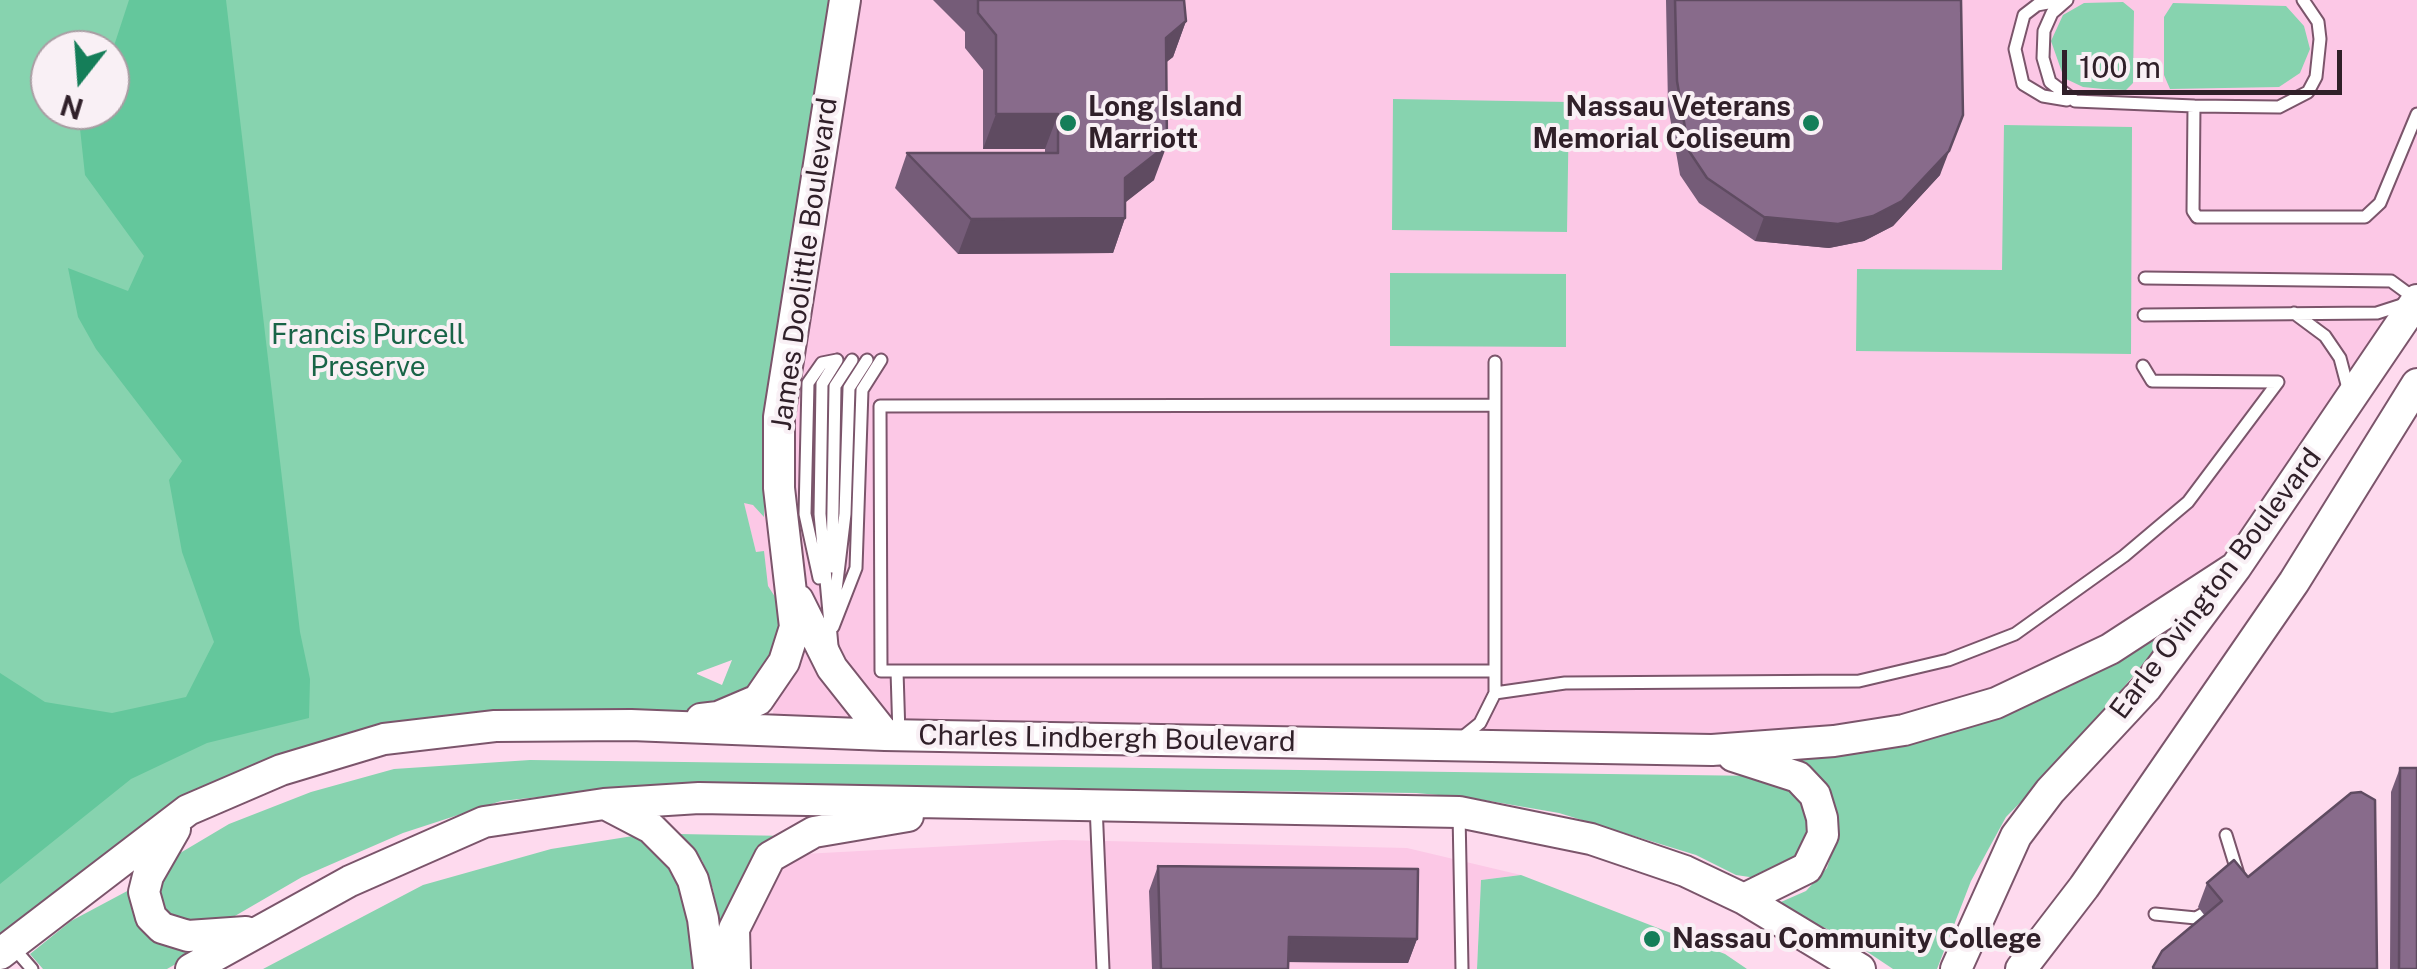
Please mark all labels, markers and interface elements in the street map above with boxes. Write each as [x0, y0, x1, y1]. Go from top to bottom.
north arrow [30, 30, 130, 130]
scale bar [2067, 30, 2347, 92]
text: 100 m [2079, 49, 2161, 85]
text: N [56, 88, 87, 126]
place label: Long Island Marriott [1088, 90, 1242, 156]
place label: Nassau Veterans Memorial Coliseum [1533, 90, 1791, 156]
street label: James Doolittle Boulevard [765, 95, 845, 433]
marker: Long Island Marriott [1057, 112, 1079, 134]
marker: Nassau Veterans Memorial Coliseum [1800, 112, 1822, 134]
park label: Francis Purcell Preserve [271, 318, 465, 384]
street label: Earle Ovington Boulevard [2103, 442, 2329, 726]
street label: Charles Lindbergh Boulevard [918, 719, 1296, 759]
place label: Nassau Community College [1672, 922, 2042, 956]
marker: Nassau Community College [1641, 928, 1663, 950]

